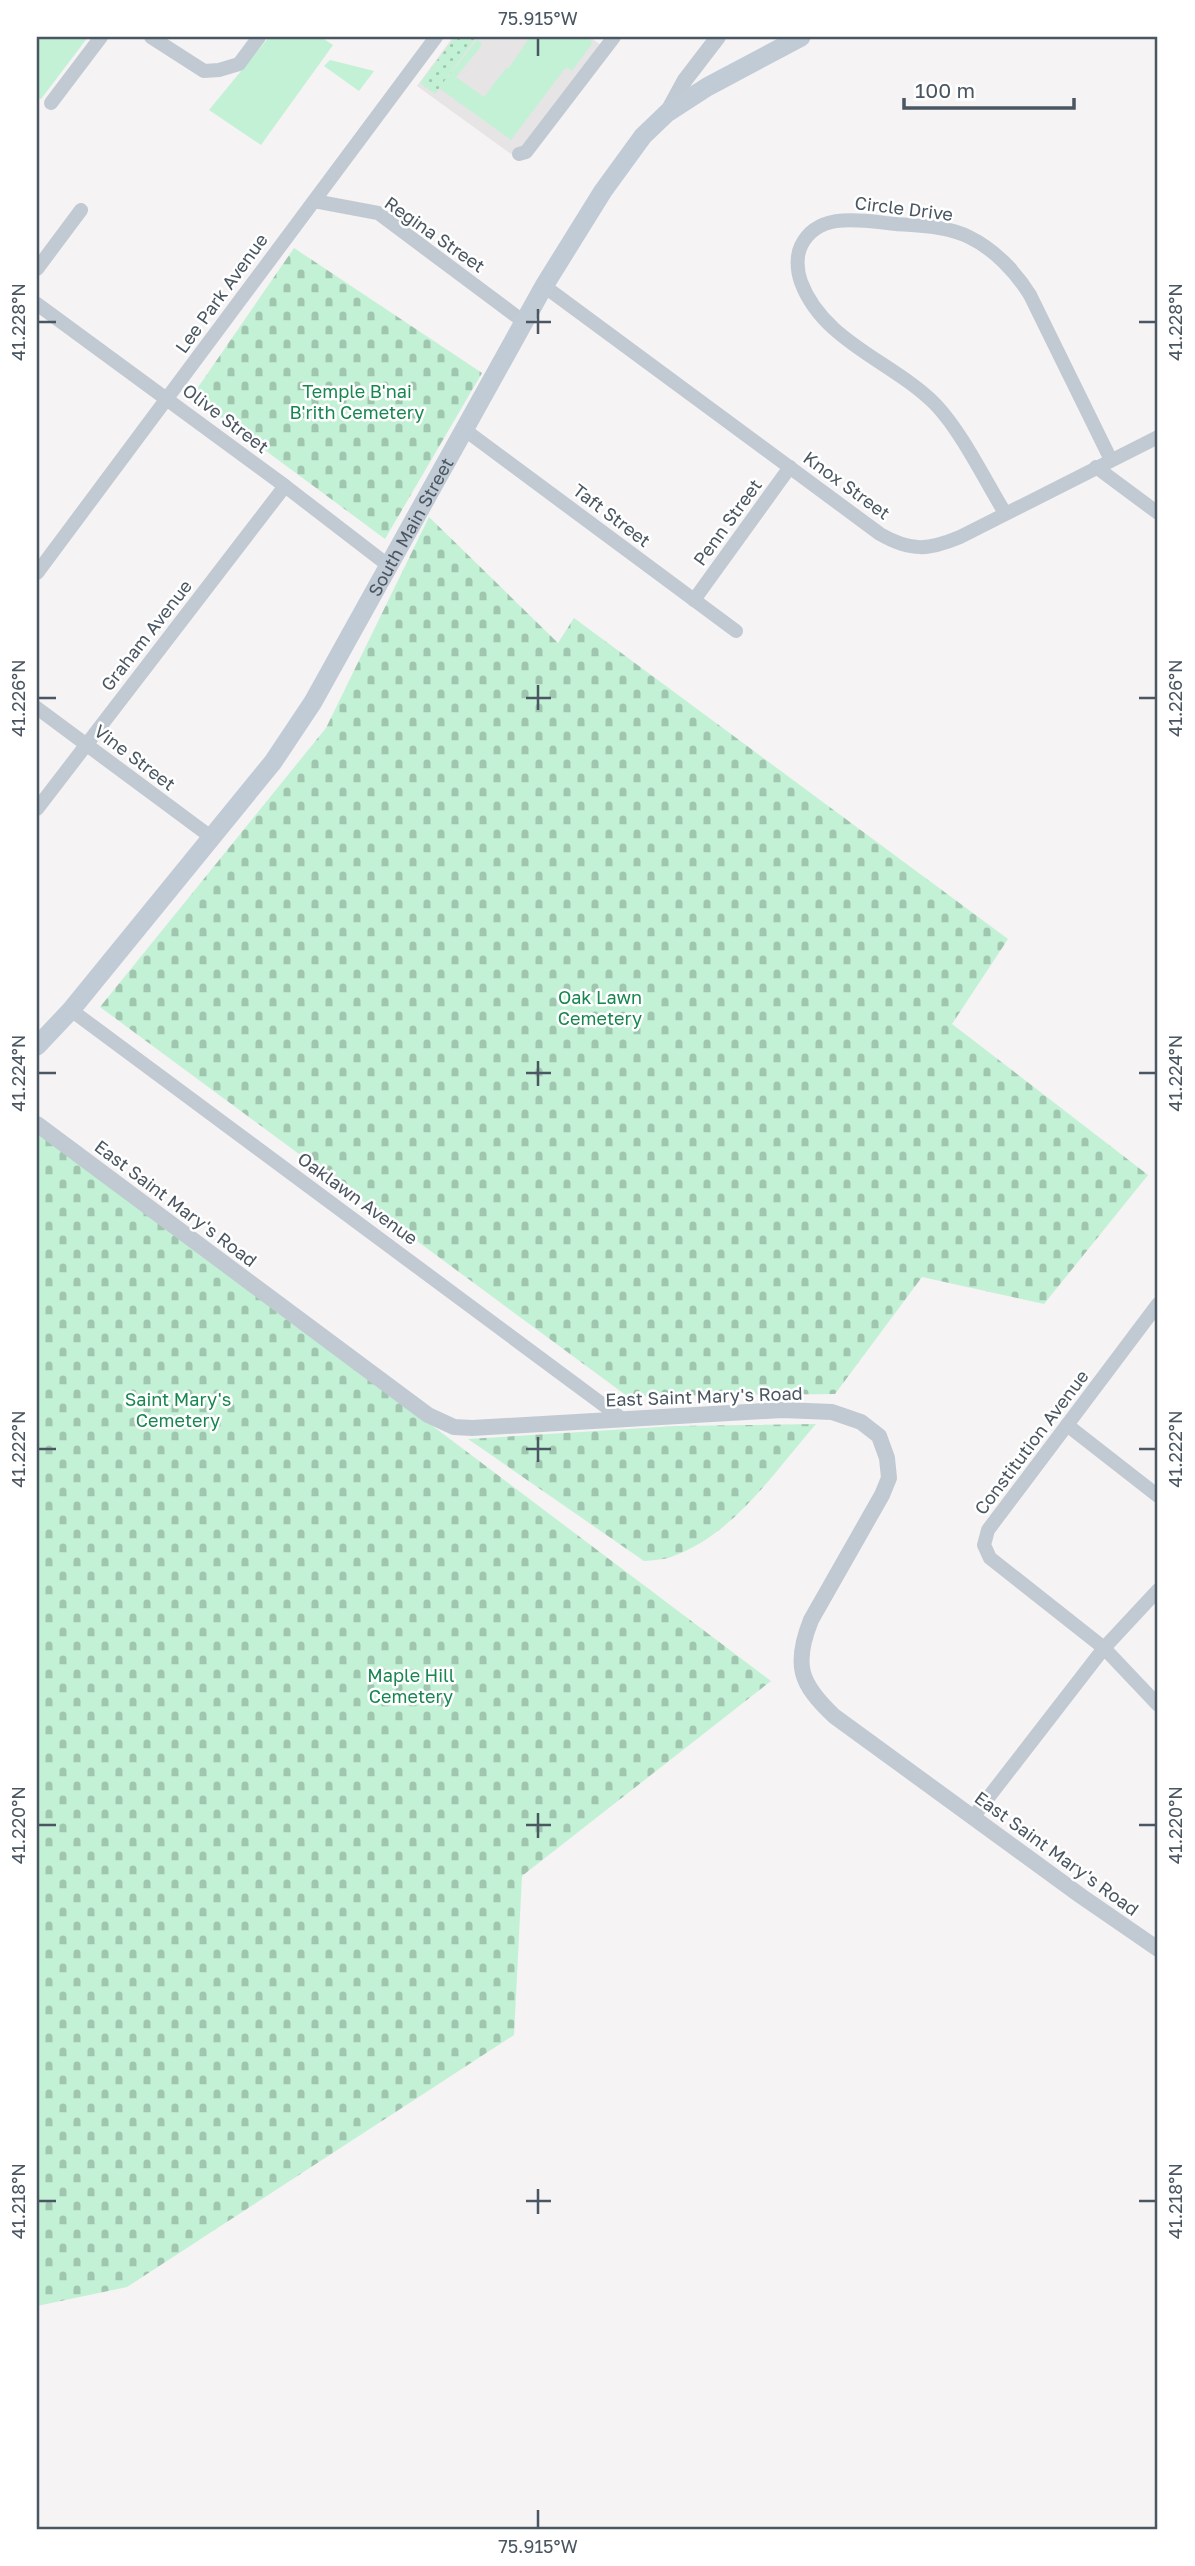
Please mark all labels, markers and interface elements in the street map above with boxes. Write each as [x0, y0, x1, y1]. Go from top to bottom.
text: 75.915°W [498, 7, 578, 29]
scale bar [904, 66, 1074, 110]
text: 100 m [915, 77, 975, 103]
street label: Regina Street [381, 191, 489, 277]
street label: Circle Drive [854, 191, 954, 225]
street label: Lee Park Avenue [170, 229, 272, 357]
text: 41.228°N [7, 283, 29, 361]
text: 41.228°N [1164, 283, 1186, 361]
street label: Olive Street [179, 379, 273, 457]
park label: Temple B'nai B'rith Cemetery [290, 380, 424, 423]
street label: Knox Street [799, 446, 895, 524]
street label: South Main Street [363, 453, 458, 600]
street label: Penn Street [688, 474, 766, 570]
street label: Taft Street [569, 479, 655, 551]
street label: Graham Avenue [96, 575, 196, 695]
text: 41.226°N [7, 659, 29, 737]
text: 41.226°N [1164, 659, 1186, 737]
street label: Vine Street [90, 719, 180, 795]
park label: Oak Lawn Cemetery [558, 986, 642, 1029]
text: 41.224°N [7, 1035, 29, 1111]
text: 41.224°N [1164, 1035, 1186, 1111]
street label: East Saint Mary's Road [91, 1135, 261, 1271]
street label: Oaklawn Avenue [294, 1147, 422, 1249]
street label: Constitution Avenue [969, 1365, 1093, 1519]
street label: East Saint Mary's Road [605, 1382, 803, 1410]
park label: Saint Mary's Cemetery [125, 1388, 231, 1431]
text: 41.222°N [7, 1410, 29, 1488]
text: 41.222°N [1164, 1410, 1186, 1488]
park label: Maple Hill Cemetery [367, 1664, 455, 1707]
text: 41.220°N [7, 1786, 29, 1864]
street label: East Saint Mary's Road [971, 1786, 1143, 1920]
text: 41.220°N [1164, 1786, 1186, 1864]
text: 41.218°N [7, 2163, 29, 2239]
text: 41.218°N [1164, 2163, 1186, 2239]
text: 75.915°W [498, 2535, 578, 2557]

